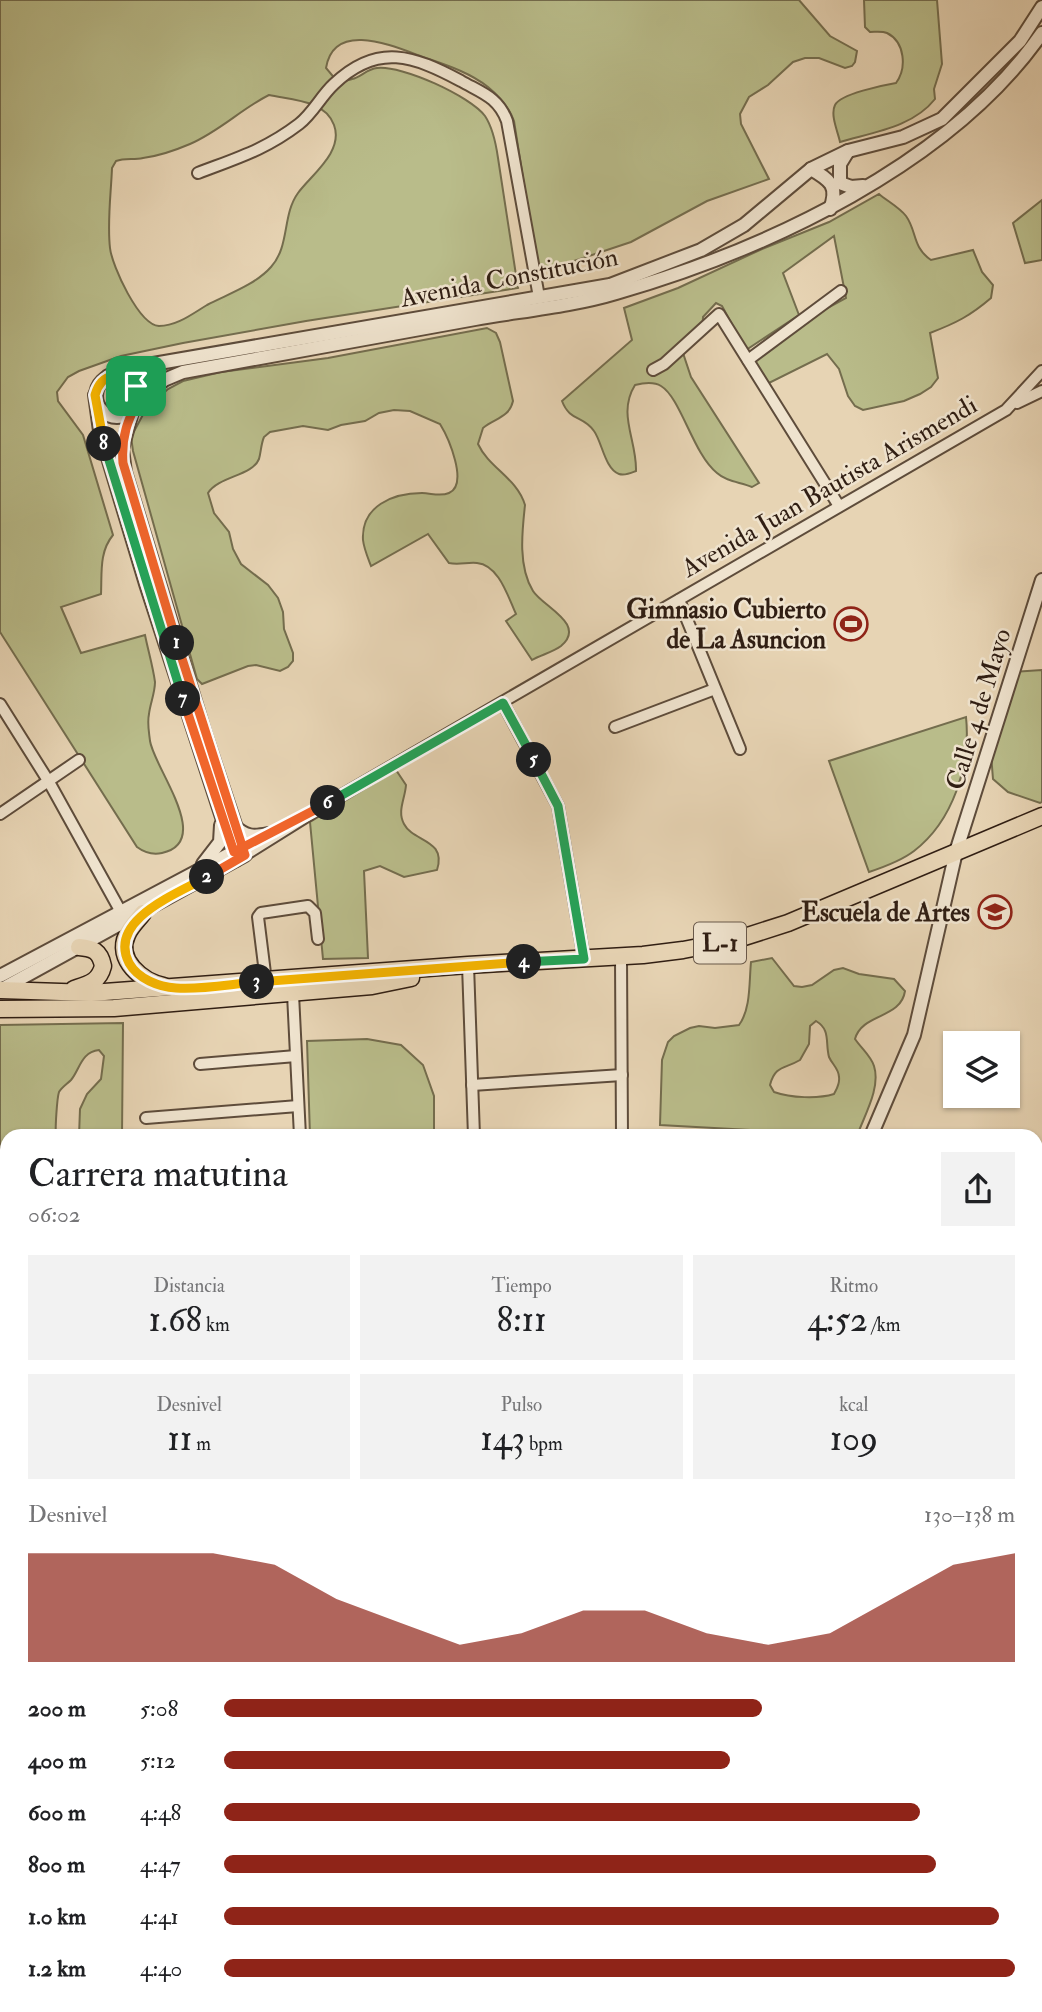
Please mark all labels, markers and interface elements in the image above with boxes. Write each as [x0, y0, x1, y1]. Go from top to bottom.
street label: Avenida Constitución [397, 241, 621, 315]
pin [106, 356, 166, 416]
icon: arrive [117, 367, 155, 405]
street label: Avenida Juan Bautista Arismendi [675, 389, 983, 585]
pin: 8 [86, 426, 122, 462]
text: 8 [99, 431, 108, 455]
place label: Gimnasio Cubierto de La Asuncion [626, 594, 827, 656]
sports icon: Gimnasio Cubierto de La Asuncion [832, 605, 870, 643]
street label: Calle 4 de Mayo [939, 625, 1019, 794]
pin: 1 [160, 626, 194, 660]
text: 1 [173, 630, 180, 654]
pin: 7 [166, 682, 200, 716]
text: 7 [178, 686, 187, 710]
pin: 5 [516, 742, 552, 778]
text: 5 [529, 747, 538, 771]
pin: 6 [310, 786, 346, 820]
text: 6 [323, 790, 332, 814]
pin: 2 [190, 860, 224, 894]
text: 2 [202, 864, 211, 888]
school or university icon: Escuela de Artes [976, 893, 1014, 931]
place label: Escuela de Artes [801, 897, 970, 929]
road number: L-1 [694, 923, 746, 964]
pin: 4 [506, 944, 542, 979]
text: 4 [518, 949, 529, 973]
pin: 3 [240, 964, 274, 1000]
text: 3 [253, 969, 260, 993]
map controls [943, 1031, 1020, 1108]
button: layers [943, 1031, 1020, 1108]
text: Carrera matutina [28, 1150, 288, 1198]
button: share [941, 1152, 1015, 1226]
text: 06:02 [28, 1200, 81, 1229]
text: Distancia [154, 1274, 225, 1298]
text: Tiempo [491, 1274, 552, 1298]
text: Ritmo [830, 1274, 878, 1298]
text: 1.68 [149, 1298, 202, 1342]
text: 8:11 [496, 1298, 547, 1342]
text: 4:52 [807, 1298, 868, 1342]
text: km [202, 1313, 230, 1337]
text: /km [868, 1313, 900, 1337]
text: Desnivel [156, 1393, 222, 1417]
text: Pulso [501, 1393, 542, 1417]
text: kcal [839, 1393, 868, 1417]
text: 11 [167, 1417, 192, 1461]
text: 143 [480, 1417, 525, 1461]
text: 109 [830, 1417, 878, 1461]
text: m [192, 1432, 211, 1456]
text: bpm [525, 1432, 563, 1456]
text: Desnivel [28, 1500, 107, 1529]
text: 130–138 m [924, 1500, 1015, 1529]
text: 200 m [28, 1694, 86, 1723]
text: 5:08 [140, 1694, 178, 1723]
text: 400 m [28, 1746, 87, 1775]
text: 5:12 [140, 1746, 176, 1775]
text: 600 m [28, 1798, 86, 1827]
text: 4:48 [140, 1798, 181, 1827]
text: 800 m [28, 1850, 85, 1879]
text: 4:47 [140, 1850, 181, 1879]
text: 1.0 km [28, 1902, 86, 1931]
text: 4:41 [140, 1902, 179, 1931]
text: 1.2 km [28, 1954, 86, 1983]
text: 4:40 [140, 1954, 182, 1983]

